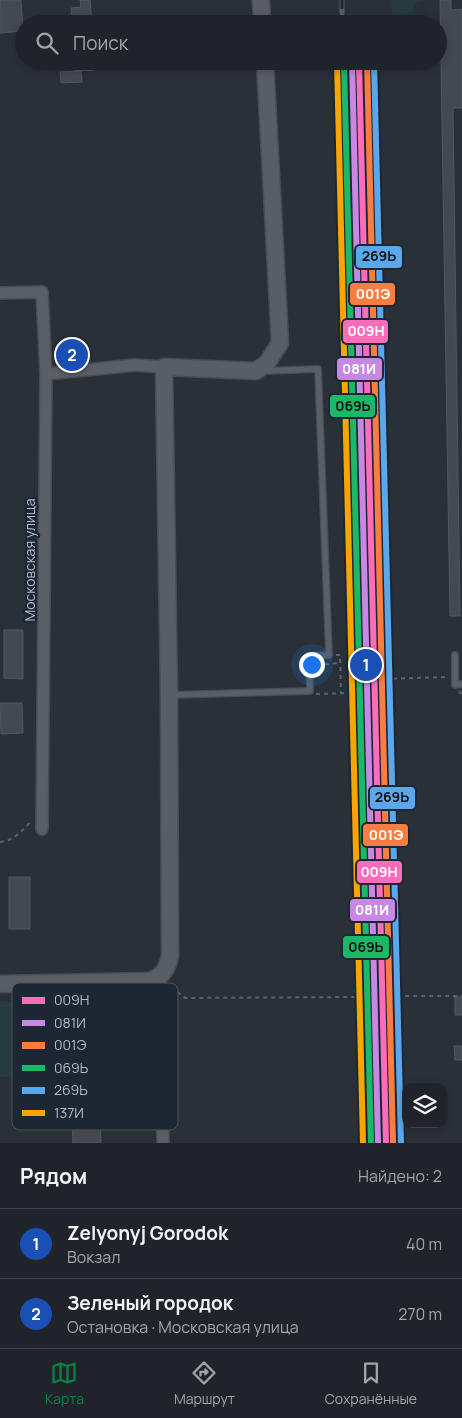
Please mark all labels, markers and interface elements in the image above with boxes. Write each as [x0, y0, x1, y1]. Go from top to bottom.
search box [15, 15, 447, 70]
icon: search [33, 29, 61, 57]
text: Поиск [73, 30, 128, 56]
line badge: 269Ь [355, 245, 403, 269]
text: 269Ь [362, 246, 396, 265]
line badge: 001Э [349, 282, 396, 306]
text: 001Э [356, 284, 390, 303]
line badge: 009Н [342, 319, 389, 344]
text: 009Н [347, 321, 385, 340]
pin: 2 [56, 336, 88, 374]
line badge: 081И [336, 357, 383, 381]
text: 081И [342, 359, 376, 378]
line badge: 069Ь [329, 394, 376, 418]
text: 069Ь [335, 396, 371, 415]
street label: Московская улица [20, 499, 39, 621]
pin: 1 [350, 646, 382, 684]
your location [299, 652, 325, 678]
line badge: 269Ь [369, 786, 416, 810]
text: 269Ь [375, 787, 409, 806]
line badge: 001Э [362, 823, 409, 847]
text: 001Э [369, 825, 403, 844]
line badge: 009Н [356, 860, 403, 884]
text: 009Н [360, 862, 398, 881]
line badge: 081И [349, 898, 396, 922]
text: 081И [355, 900, 389, 919]
line badge: 069Ь [342, 935, 390, 959]
text: 069Ь [348, 937, 384, 956]
legend [12, 983, 178, 1130]
text: 009Н [54, 990, 89, 1009]
text: 081И [54, 1013, 86, 1032]
text: 001Э [54, 1035, 87, 1054]
text: 069Ь [54, 1058, 89, 1077]
text: 269Ь [54, 1080, 88, 1099]
map controls [402, 1083, 447, 1128]
button: layers [402, 1083, 447, 1128]
text: 137И [54, 1103, 84, 1122]
text: Рядом [20, 1162, 87, 1190]
text: Найдено: 2 [358, 1165, 442, 1187]
text: Zelyonyj Gorodok [67, 1220, 228, 1246]
text: 1 [32, 1233, 40, 1255]
text: 40 m [406, 1233, 442, 1255]
text: Вокзал [67, 1246, 120, 1268]
text: Зеленый городок [67, 1290, 233, 1316]
text: 2 [31, 1303, 41, 1325]
text: 270 m [398, 1303, 442, 1325]
text: Остановка · Московская улица [67, 1316, 299, 1338]
tab: Карта [45, 1359, 84, 1408]
tab: Маршрут [174, 1359, 235, 1408]
tab: Сохранённые [325, 1359, 417, 1408]

